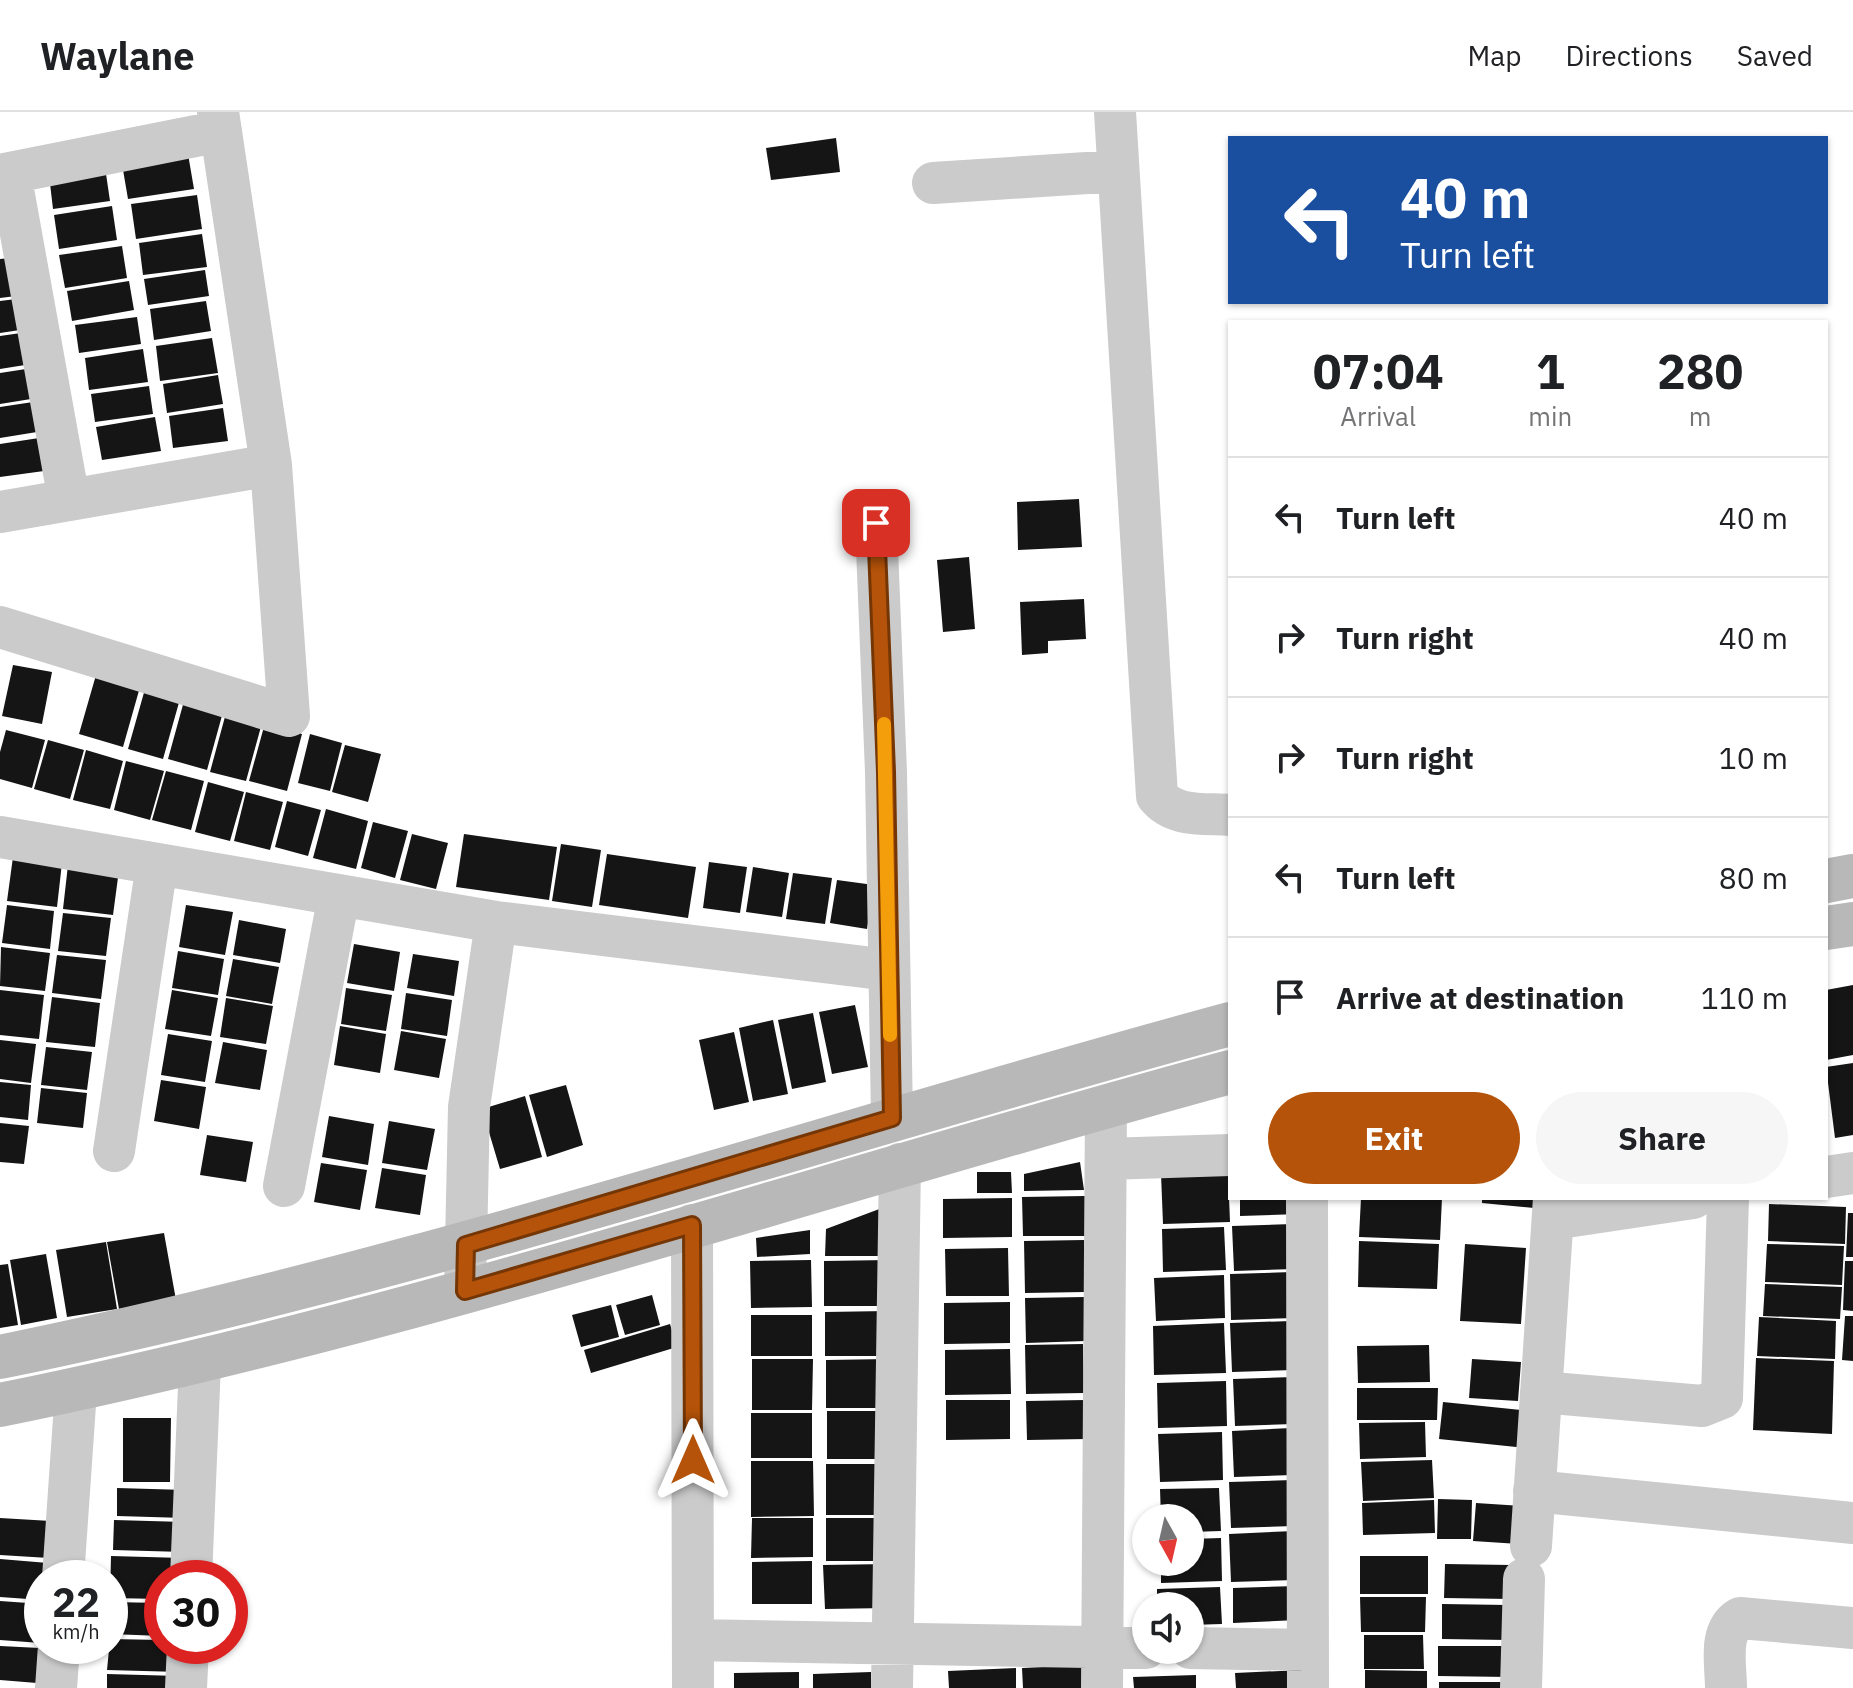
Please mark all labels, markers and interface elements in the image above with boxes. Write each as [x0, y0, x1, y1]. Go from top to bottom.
text: Waylane [40, 31, 195, 80]
text: Map [1467, 37, 1521, 74]
text: Directions [1565, 37, 1693, 74]
text: Saved [1737, 37, 1813, 74]
text: 40 m [1400, 161, 1530, 233]
icon: left [1268, 168, 1372, 272]
text: Turn left [1400, 231, 1535, 278]
text: 07:04 [1313, 340, 1444, 402]
text: 1 [1536, 340, 1565, 402]
text: 280 [1657, 340, 1743, 402]
text: Arrival [1340, 399, 1416, 433]
text: min [1528, 399, 1572, 433]
text: m [1689, 399, 1711, 433]
pin [842, 489, 910, 557]
icon: left [1268, 495, 1312, 539]
text: Turn left [1336, 498, 1455, 537]
text: 40 m [1719, 498, 1788, 537]
icon: arrive [854, 501, 898, 545]
icon: right [1268, 615, 1312, 659]
text: Turn right [1336, 618, 1474, 657]
text: 40 m [1719, 618, 1788, 657]
icon: right [1268, 735, 1312, 779]
text: Turn right [1336, 738, 1474, 777]
text: 10 m [1719, 738, 1788, 777]
icon: left [1268, 855, 1312, 899]
text: Turn left [1336, 858, 1455, 897]
text: 80 m [1719, 858, 1788, 897]
icon: arrive [1268, 975, 1312, 1019]
text: Arrive at destination [1336, 978, 1624, 1017]
text: 110 m [1701, 978, 1788, 1017]
button: Exit [1268, 1092, 1520, 1184]
button: Share [1536, 1092, 1788, 1184]
position arrow [651, 1418, 735, 1502]
north arrow [1132, 1504, 1204, 1576]
map controls [1132, 1504, 1204, 1664]
speed limit sign: 30 [144, 1560, 248, 1664]
text: 22 [52, 1576, 100, 1628]
button: sound [1132, 1592, 1204, 1664]
text: km/h [52, 1618, 100, 1645]

